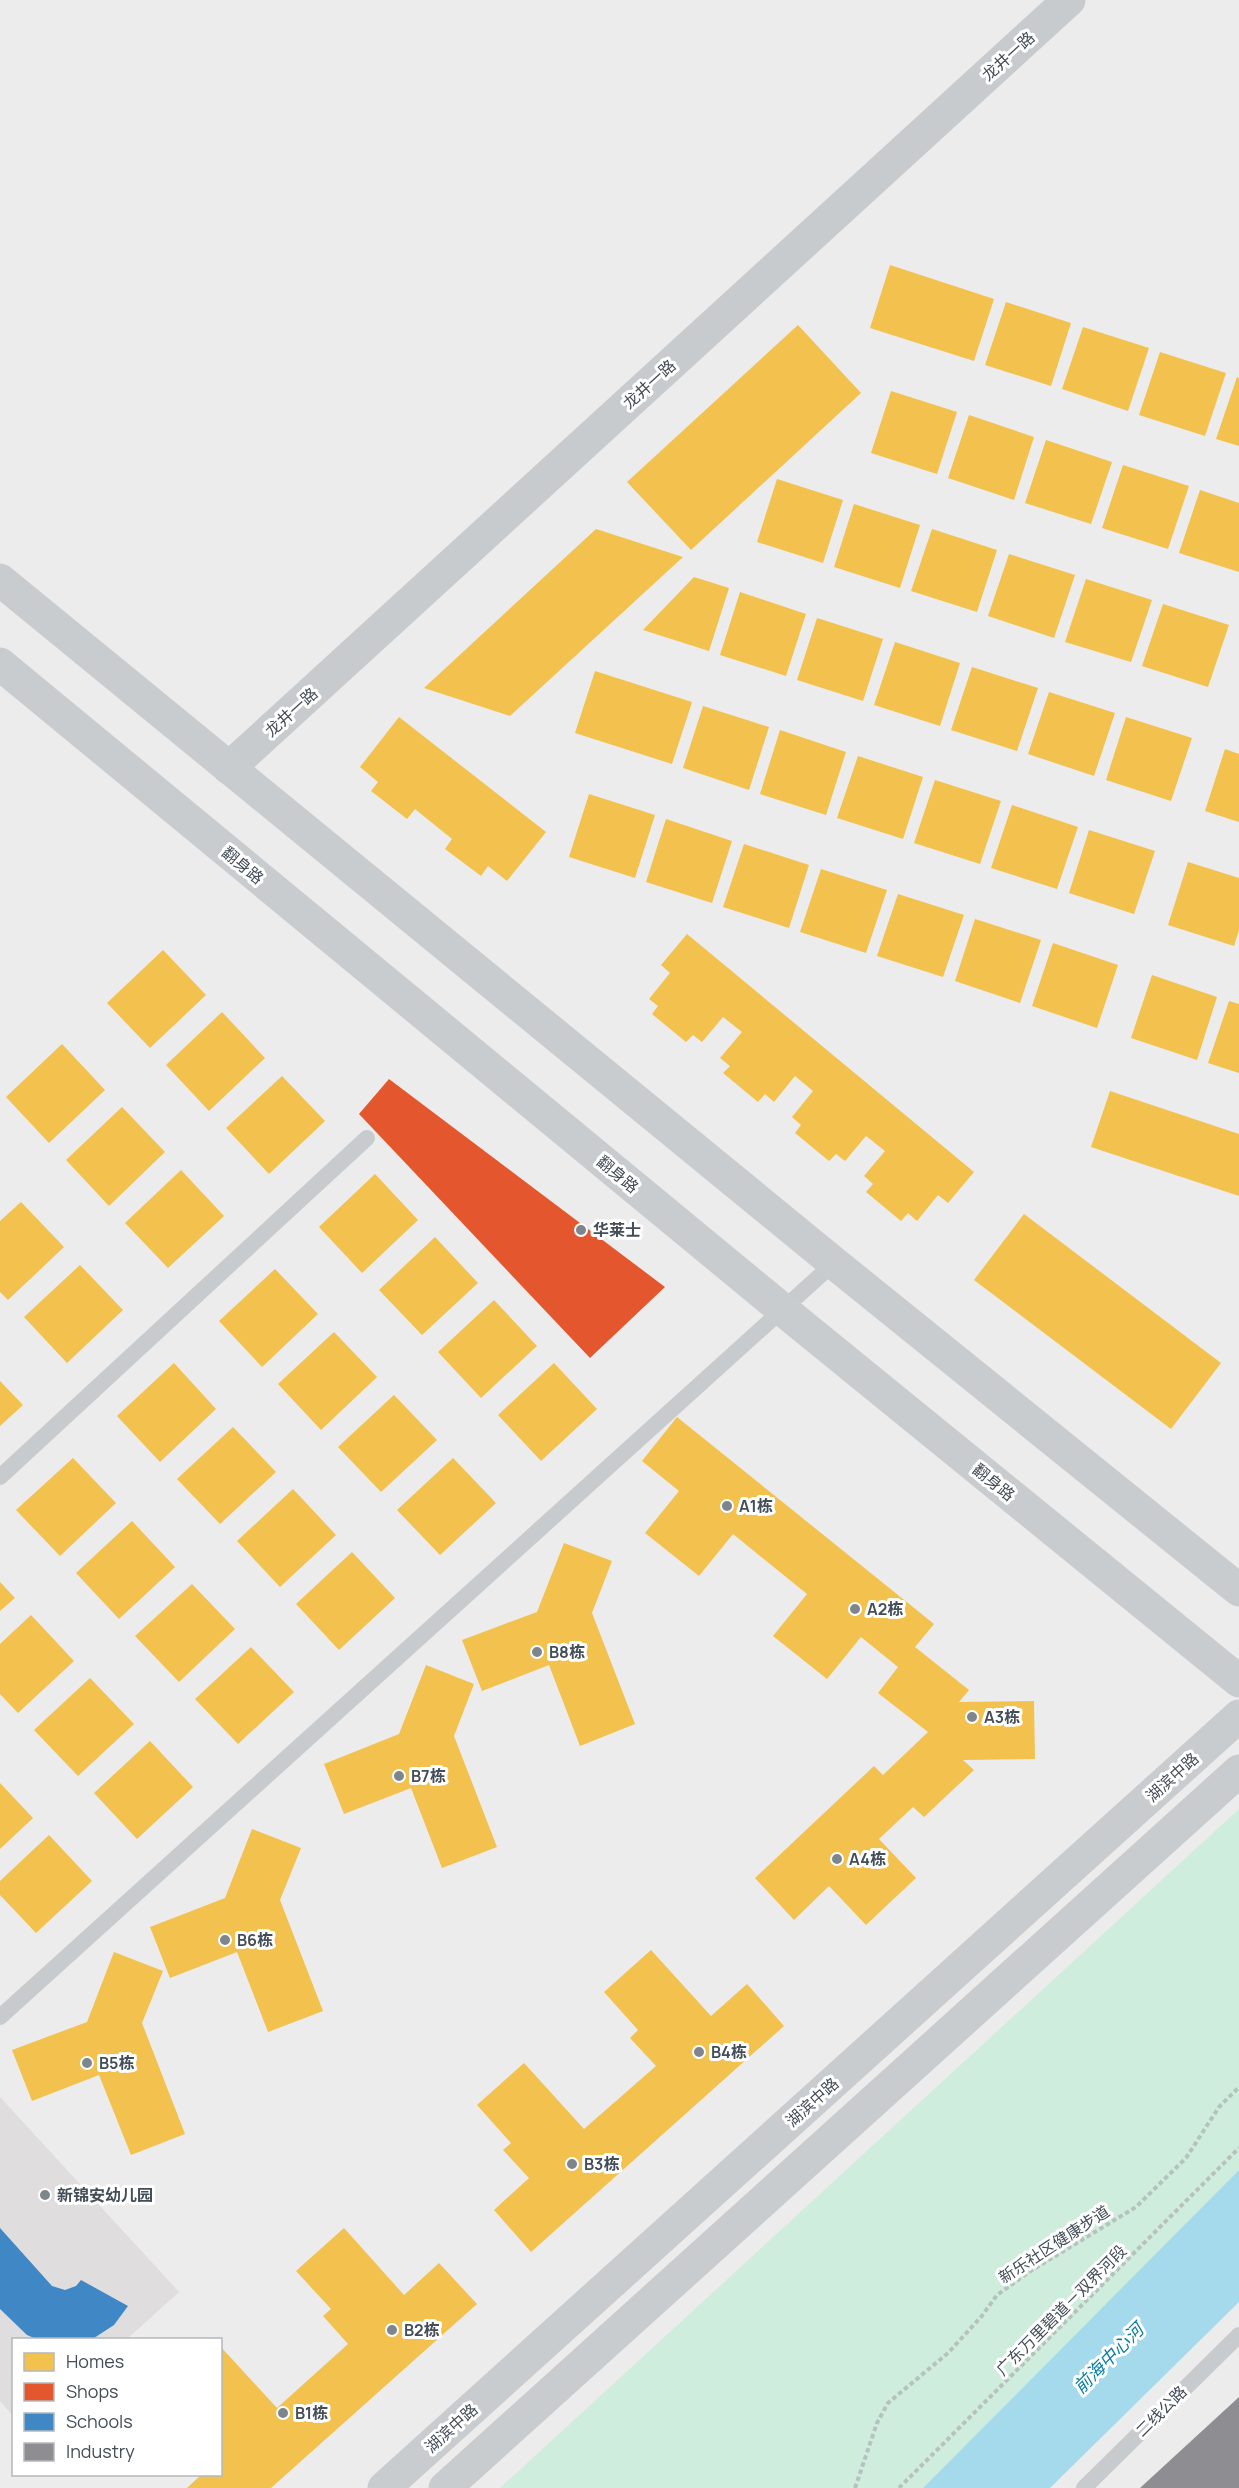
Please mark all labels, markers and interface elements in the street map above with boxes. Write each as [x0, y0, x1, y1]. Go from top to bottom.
street label: 龙井一路 [977, 26, 1039, 86]
street label: 龙井一路 [618, 354, 680, 414]
street label: 龙井一路 [260, 682, 322, 742]
street label: 翻身路 [218, 841, 268, 889]
street label: 翻身路 [593, 1150, 643, 1198]
place label: 华莱士 [593, 1219, 641, 1241]
marker: 华莱士 [574, 1223, 588, 1237]
street label: 翻身路 [968, 1458, 1020, 1506]
place label: A1栋 [739, 1495, 773, 1517]
marker: A1栋 [720, 1499, 734, 1513]
place label: A2栋 [867, 1598, 903, 1620]
marker: A2栋 [848, 1602, 862, 1616]
place label: B8栋 [549, 1641, 585, 1663]
marker: B8栋 [530, 1645, 544, 1659]
place label: A3栋 [984, 1706, 1020, 1728]
marker: A3栋 [965, 1710, 979, 1724]
street label: 湖滨中路 [1141, 1747, 1203, 1807]
place label: B7栋 [411, 1765, 446, 1787]
marker: B7栋 [392, 1769, 406, 1783]
place label: A4栋 [849, 1848, 886, 1870]
marker: A4栋 [830, 1852, 844, 1866]
place label: B6栋 [237, 1929, 273, 1951]
marker: B6栋 [218, 1933, 232, 1947]
place label: B4栋 [711, 2041, 747, 2063]
marker: B4栋 [692, 2045, 706, 2059]
place label: B5栋 [99, 2052, 134, 2074]
marker: B5栋 [80, 2056, 94, 2070]
street label: 湖滨中路 [781, 2072, 843, 2132]
place label: B3栋 [584, 2153, 619, 2175]
marker: B3栋 [565, 2157, 579, 2171]
place label: 新锦安幼儿园 [57, 2184, 153, 2206]
marker: 新锦安幼儿园 [38, 2188, 52, 2202]
street label: 新乐社区健康步道 [994, 2200, 1114, 2288]
street label: 广东万里碧道－双界河段 [991, 2240, 1131, 2380]
water label: 前海中心河 [1068, 2316, 1150, 2398]
place label: B2栋 [404, 2319, 440, 2341]
marker: B2栋 [385, 2323, 399, 2337]
legend [12, 2338, 222, 2476]
text: Homes [66, 2349, 124, 2373]
text: Shops [66, 2379, 118, 2403]
street label: 二线公路 [1131, 2381, 1191, 2441]
street label: 湖滨中路 [420, 2398, 482, 2458]
place label: B1栋 [295, 2402, 328, 2424]
marker: B1栋 [276, 2406, 290, 2420]
text: Schools [66, 2409, 133, 2433]
text: Industry [66, 2439, 135, 2463]

